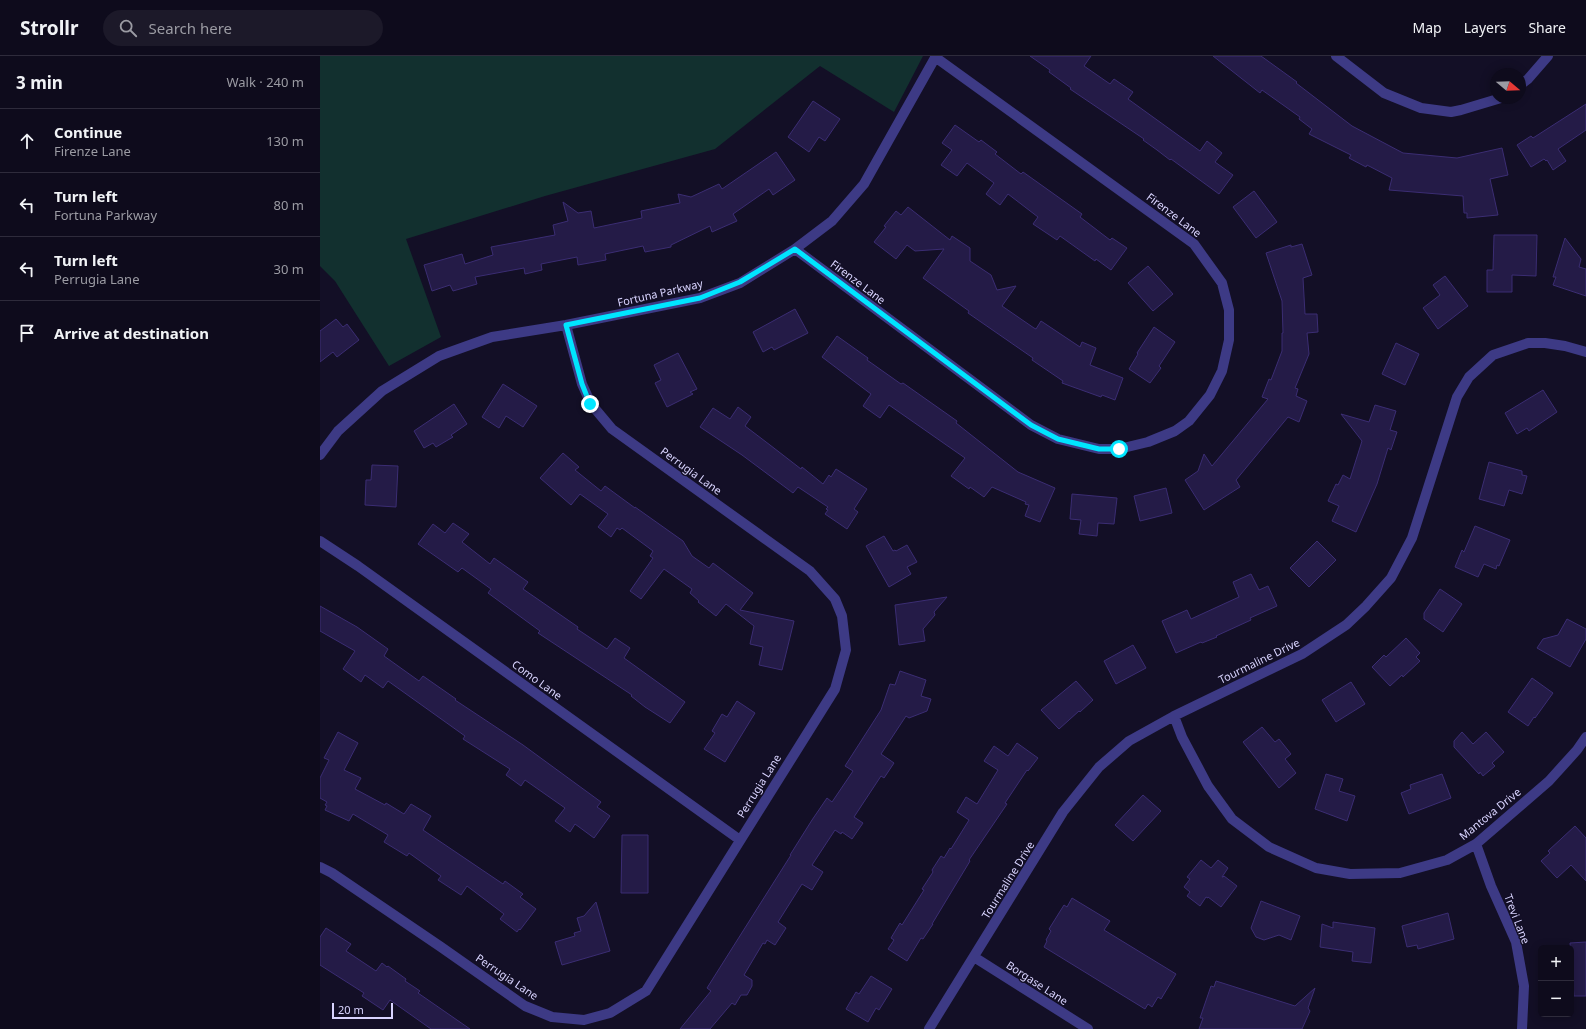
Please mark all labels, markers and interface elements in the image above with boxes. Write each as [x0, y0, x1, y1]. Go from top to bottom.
search box [103, 10, 383, 46]
text: Strollr [20, 15, 79, 41]
icon: search [117, 17, 139, 39]
text: Search here [149, 18, 232, 38]
text: Map [1413, 18, 1442, 37]
text: Layers [1464, 18, 1506, 37]
text: Share [1528, 18, 1566, 37]
north arrow [1490, 68, 1526, 104]
text: 3 min [16, 71, 63, 94]
text: Walk · 240 m [226, 73, 304, 91]
text: Continue [54, 122, 122, 142]
icon: ahead [16, 130, 38, 152]
text: 130 m [266, 132, 304, 150]
text: Firenze Lane [54, 142, 131, 160]
text: Turn left [54, 186, 118, 206]
street label: Firenze Lane [1144, 189, 1205, 240]
icon: left [16, 194, 38, 216]
text: 80 m [274, 196, 304, 214]
text: Fortuna Parkway [54, 206, 157, 224]
text: Turn left [54, 250, 118, 270]
street label: Firenze Lane [828, 256, 889, 307]
icon: left [16, 258, 38, 280]
text: 30 m [274, 260, 304, 278]
text: Perrugia Lane [54, 270, 139, 288]
street label: Fortuna Parkway [616, 275, 704, 310]
icon: arrive [16, 322, 38, 344]
text: Arrive at destination [54, 323, 209, 343]
route end [581, 395, 599, 413]
route start [1110, 440, 1128, 458]
street label: Perrugia Lane [658, 443, 725, 498]
street label: Tourmaline Drive [1216, 634, 1302, 687]
street label: Como Lane [509, 656, 565, 703]
street label: Perrugia Lane [733, 751, 784, 820]
street label: Mantova Drive [1456, 784, 1524, 843]
street label: Tourmaline Drive [978, 838, 1037, 921]
street label: Trevi Lane [1501, 892, 1534, 946]
map controls [1538, 945, 1574, 1017]
button: + [1538, 945, 1574, 981]
street label: Perrugia Lane [473, 950, 541, 1003]
street label: Borgase Lane [1004, 957, 1071, 1008]
button: − [1538, 981, 1574, 1017]
scale bar [332, 1001, 393, 1020]
text: 20 m [338, 1002, 364, 1017]

